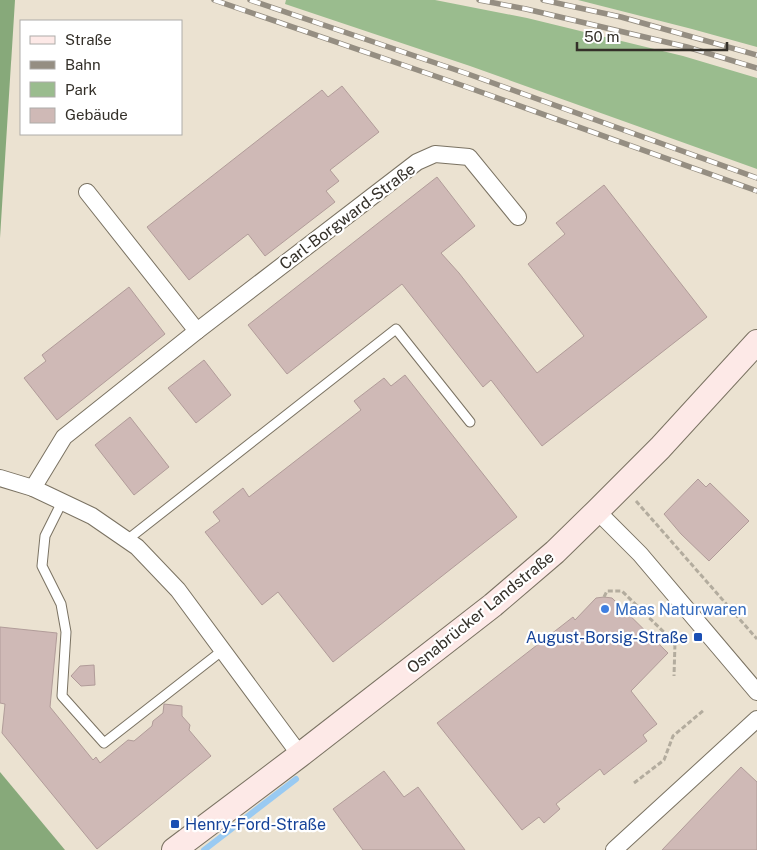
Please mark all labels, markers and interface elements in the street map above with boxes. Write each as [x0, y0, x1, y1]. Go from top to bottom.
legend [20, 20, 182, 135]
scale bar [577, 20, 727, 52]
text: 50 m [584, 28, 619, 45]
text: Straße [65, 31, 112, 48]
text: Bahn [65, 56, 101, 73]
text: Park [65, 81, 97, 98]
text: Gebäude [65, 106, 128, 123]
street label: Carl-Borgward-Straße [276, 159, 419, 274]
street label: Osnabrücker Landstraße [403, 547, 558, 677]
place label: Maas Naturwaren [615, 600, 747, 619]
marker: Maas Naturwaren [599, 603, 611, 615]
place label: August-Borsig-Straße [526, 628, 688, 647]
marker: August-Borsig-Straße [692, 631, 704, 643]
place label: Henry-Ford-Straße [185, 815, 326, 834]
marker: Henry-Ford-Straße [169, 818, 181, 830]

